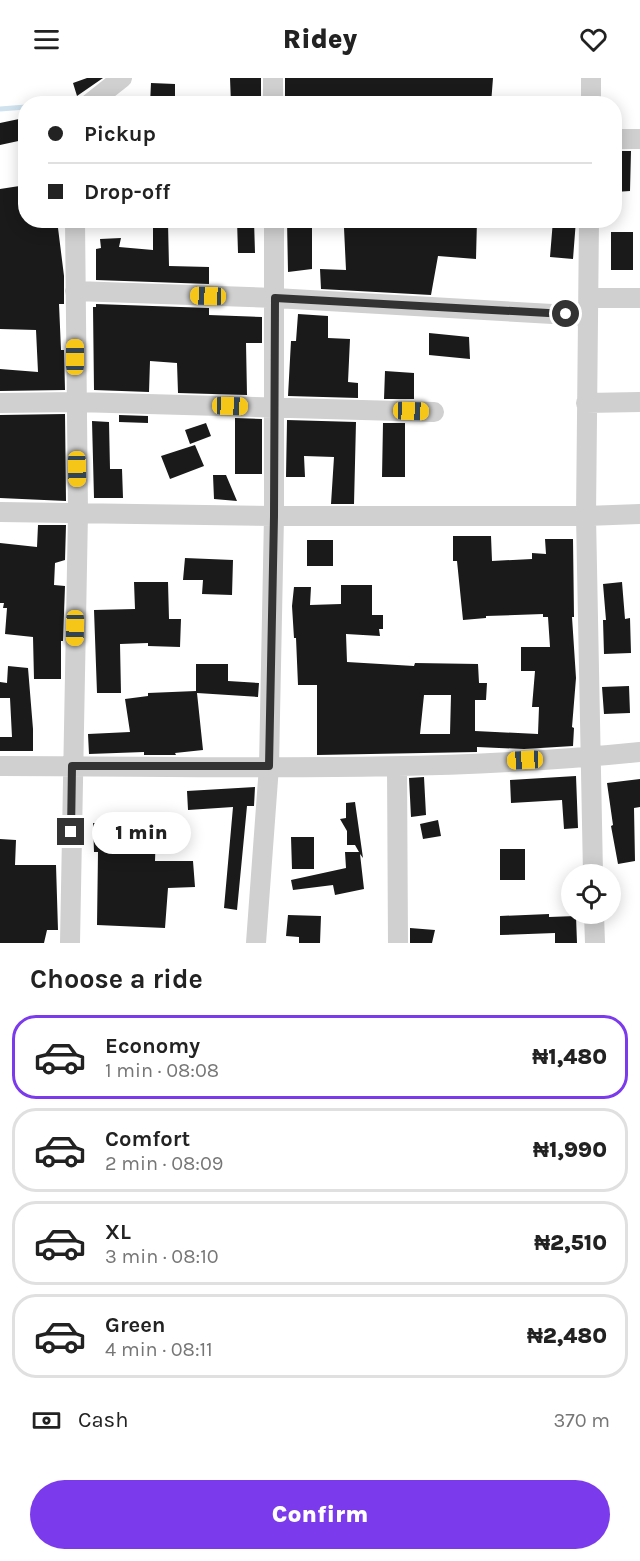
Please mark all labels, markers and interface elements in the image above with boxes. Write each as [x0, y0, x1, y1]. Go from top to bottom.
icon: menu [30, 23, 63, 56]
text: Ridey [283, 23, 357, 55]
icon: heart [577, 23, 610, 56]
text: Pickup [84, 121, 156, 147]
text: Drop-off [84, 179, 170, 205]
car [190, 286, 226, 306]
route start [552, 300, 579, 327]
car [66, 339, 84, 375]
car [212, 396, 248, 416]
car [393, 401, 429, 421]
car [68, 451, 86, 487]
car [66, 610, 84, 646]
car [507, 750, 543, 770]
callout: 1 min [92, 811, 191, 853]
route end [57, 818, 84, 845]
text: 1 min [115, 821, 168, 844]
map controls [561, 864, 621, 924]
button: locate [561, 864, 621, 924]
text: Choose a ride [30, 963, 203, 995]
icon: car [33, 1030, 87, 1084]
text: Economy [105, 1033, 200, 1059]
text: ₦1,480 [532, 1044, 607, 1070]
text: 1 min · 08:08 [105, 1059, 219, 1082]
icon: car [33, 1123, 87, 1177]
text: Comfort [105, 1126, 190, 1152]
text: ₦1,990 [533, 1137, 607, 1163]
text: 2 min · 08:09 [105, 1152, 223, 1175]
icon: car [33, 1216, 87, 1270]
text: XL [105, 1219, 131, 1245]
text: ₦2,510 [534, 1230, 607, 1256]
text: 3 min · 08:10 [105, 1245, 219, 1268]
icon: car [33, 1309, 87, 1363]
text: Green [105, 1312, 166, 1338]
text: ₦2,480 [527, 1323, 607, 1349]
text: 4 min · 08:11 [105, 1338, 213, 1361]
icon: cash [30, 1404, 63, 1437]
text: Cash [78, 1407, 128, 1433]
text: 370 m [553, 1409, 610, 1432]
button: Confirm [30, 1480, 610, 1549]

